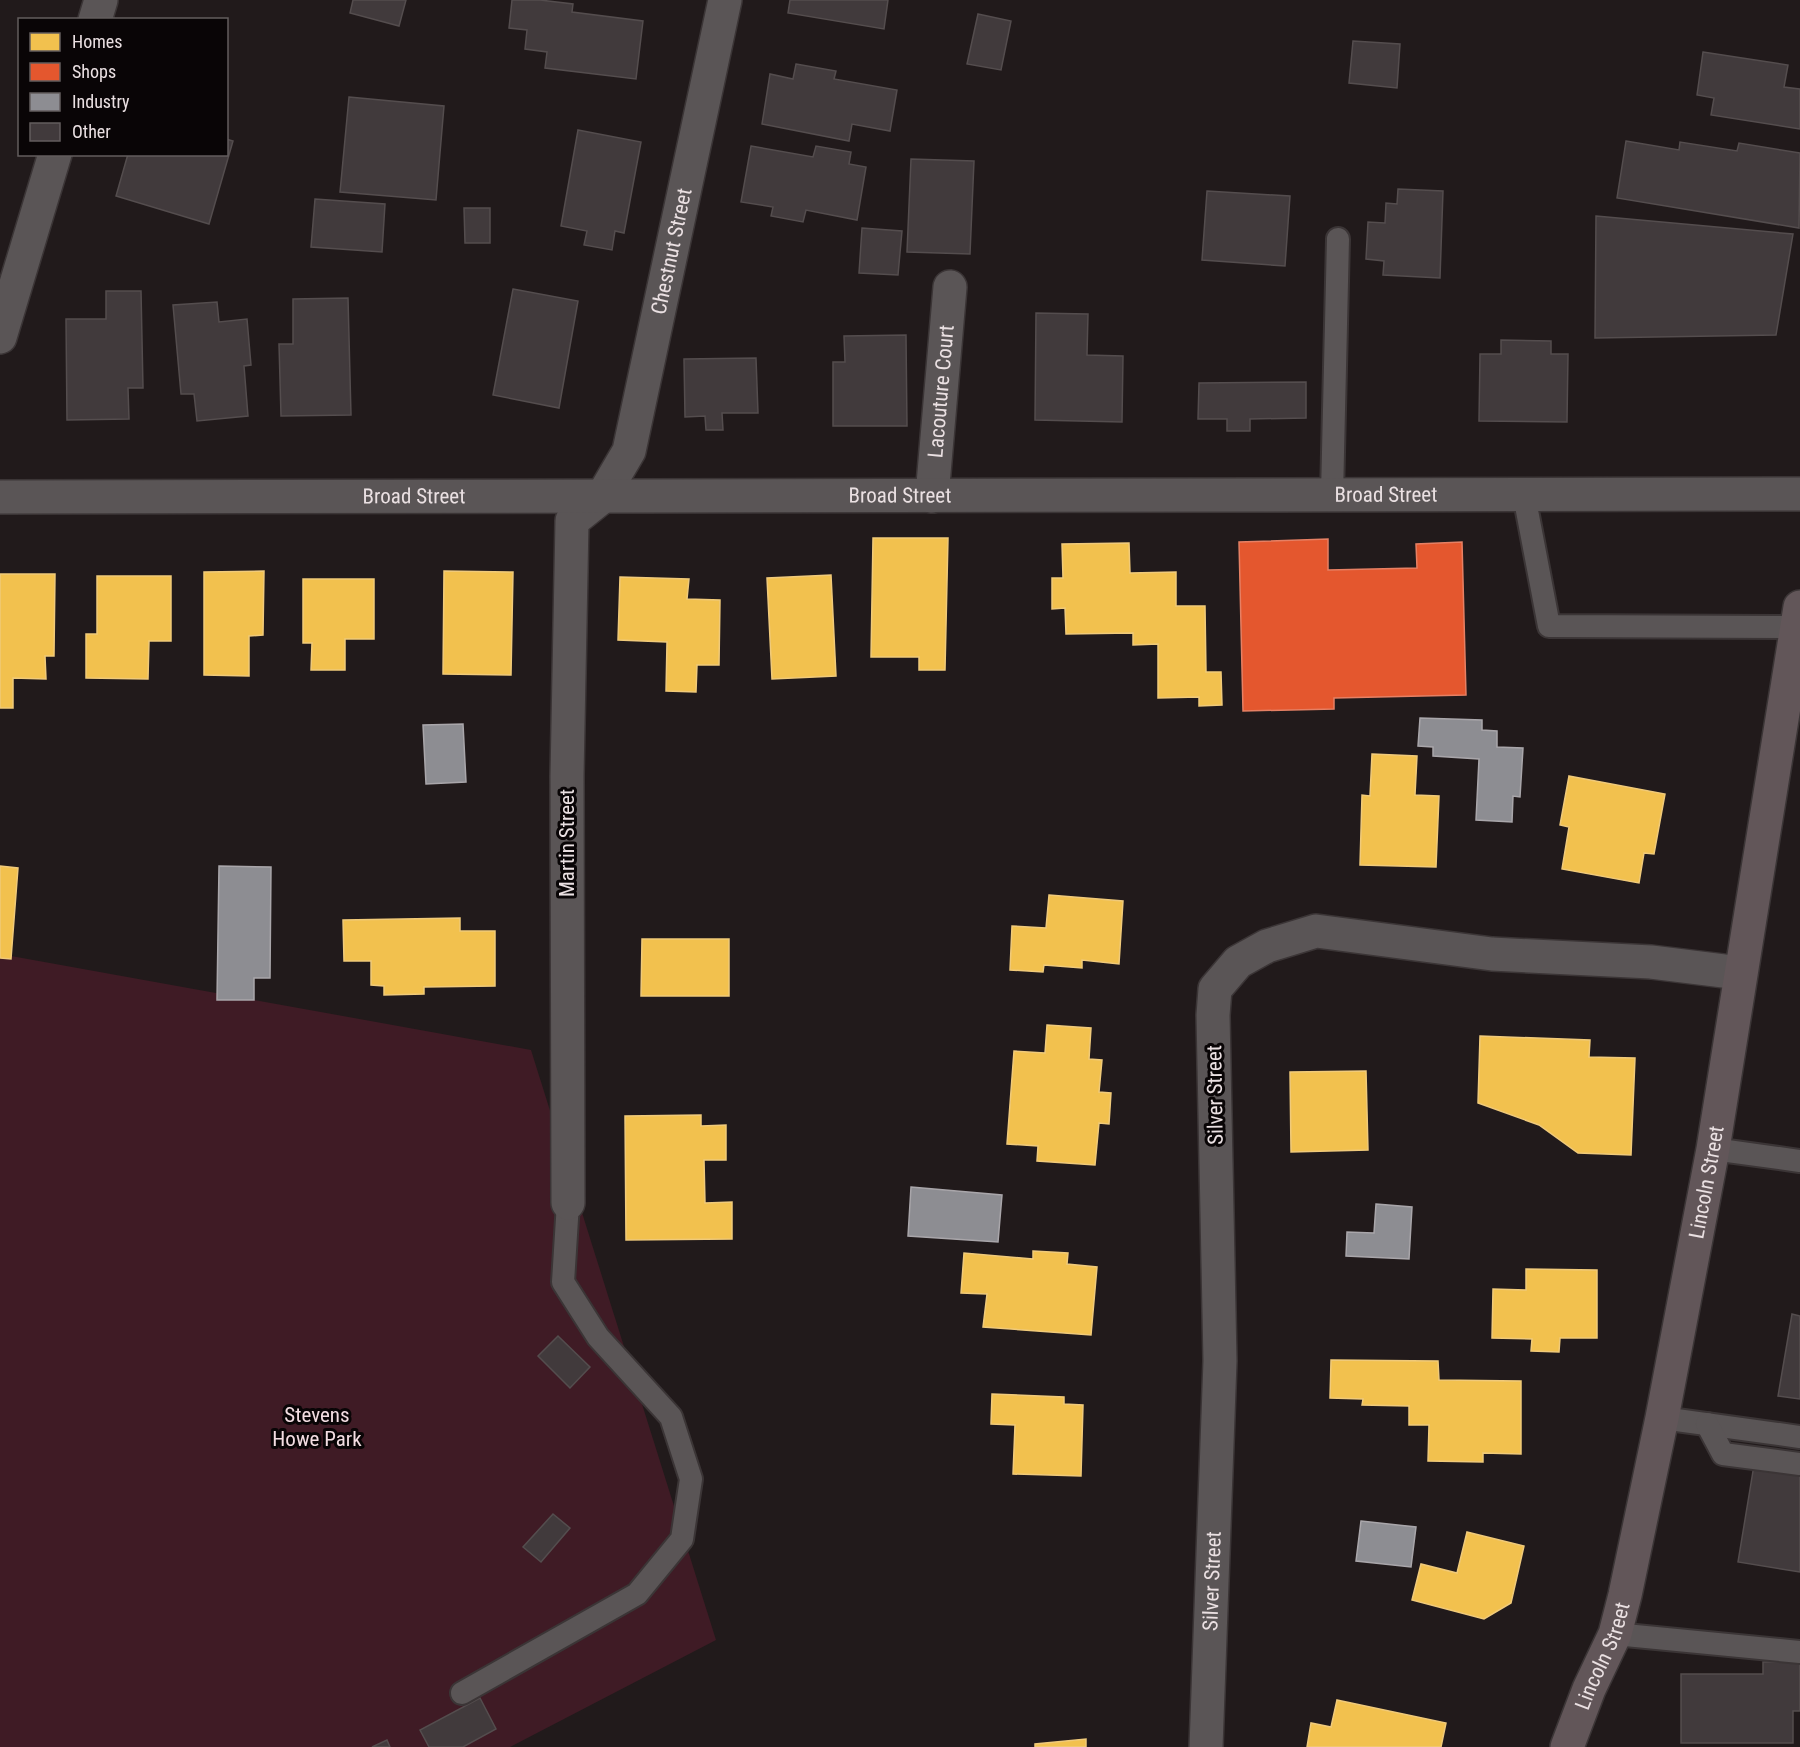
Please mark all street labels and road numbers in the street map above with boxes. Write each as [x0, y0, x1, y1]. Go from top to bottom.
street label: Chestnut Street [646, 186, 697, 317]
street label: Lacouture Court [923, 324, 959, 459]
street label: Broad Street [849, 483, 951, 508]
street label: Broad Street [1335, 483, 1437, 507]
street label: Broad Street [363, 484, 465, 508]
street label: Martin Street [555, 789, 579, 897]
street label: Silver Street [1202, 1045, 1228, 1145]
street label: Lincoln Street [1684, 1124, 1729, 1241]
street label: Silver Street [1198, 1531, 1226, 1631]
street label: Lincoln Street [1570, 1600, 1635, 1713]

